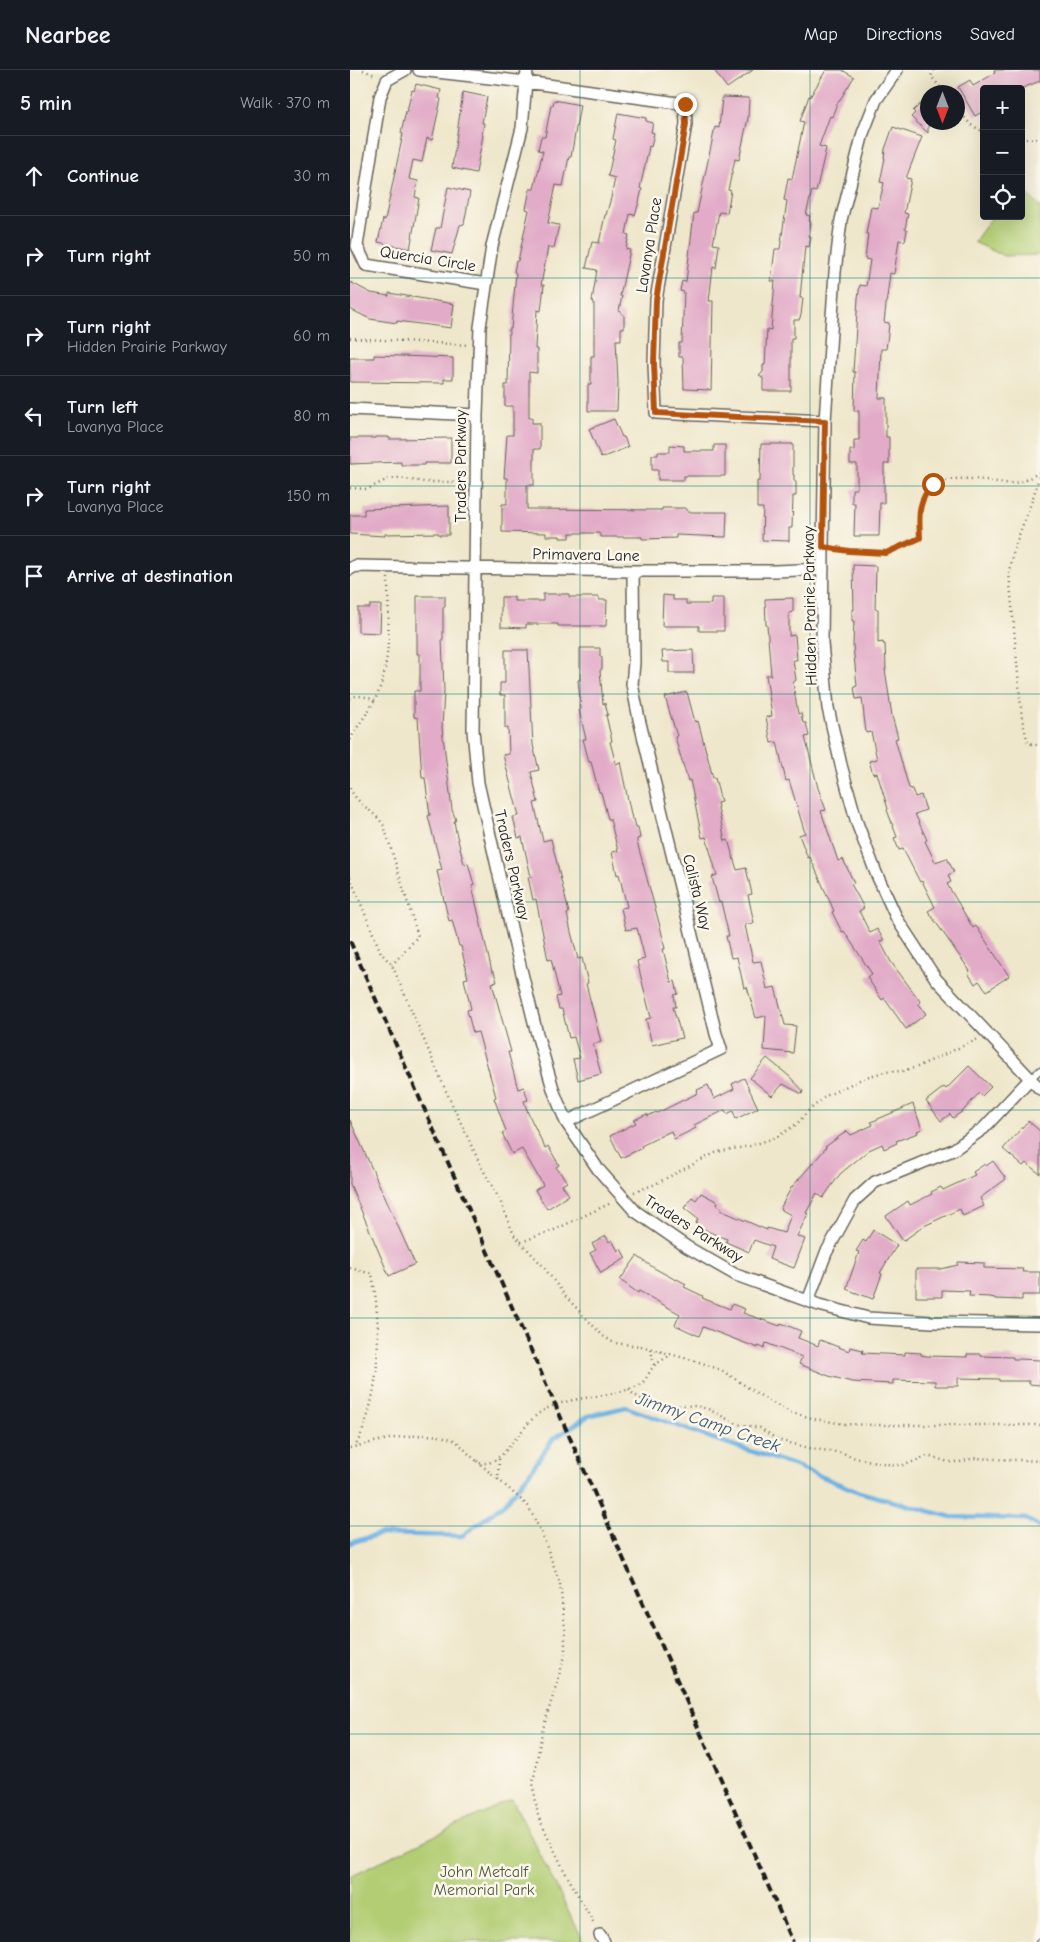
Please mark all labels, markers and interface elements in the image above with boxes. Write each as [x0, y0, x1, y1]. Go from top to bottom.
text: Nearbee [25, 21, 110, 49]
text: Map [804, 24, 838, 45]
text: Directions [866, 24, 942, 45]
text: Saved [970, 24, 1015, 45]
north arrow [920, 85, 965, 130]
map controls [980, 85, 1025, 220]
button: + [980, 85, 1025, 130]
text: 5 min [20, 91, 72, 115]
route end [674, 93, 697, 116]
text: Walk · 370 m [240, 94, 330, 112]
button: − [980, 130, 1025, 175]
icon: ahead [20, 162, 48, 190]
text: Continue [67, 165, 139, 187]
text: 30 m [294, 167, 330, 185]
button: locate [980, 175, 1025, 220]
street label: Lavanya Place [633, 196, 665, 294]
icon: right [20, 242, 48, 270]
street label: Quercia Circle [379, 243, 477, 275]
text: Turn right [67, 245, 151, 267]
text: 50 m [293, 247, 330, 265]
text: Turn right [67, 316, 151, 338]
icon: right [20, 322, 48, 350]
text: 60 m [293, 327, 330, 345]
text: Hidden Prairie Parkway [67, 338, 227, 356]
text: Turn left [67, 396, 138, 418]
icon: left [20, 402, 48, 430]
text: 80 m [293, 407, 330, 425]
street label: Traders Parkway [452, 409, 470, 522]
text: Lavanya Place [67, 418, 163, 436]
route start [922, 473, 945, 496]
text: Turn right [67, 476, 151, 498]
icon: right [20, 482, 48, 510]
text: 150 m [287, 487, 330, 505]
text: Lavanya Place [67, 498, 163, 516]
street label: Hidden Prairie Parkway [800, 525, 820, 686]
street label: Primavera Lane [532, 545, 640, 565]
icon: arrive [20, 562, 48, 590]
text: Arrive at destination [67, 565, 233, 587]
street label: Traders Parkway [491, 808, 534, 923]
street label: Calista Way [679, 852, 715, 933]
street label: Traders Parkway [641, 1191, 747, 1267]
water label: Jimmy Camp Creek [632, 1388, 783, 1457]
park label: John Metcalf Memorial Park [434, 1863, 535, 1899]

